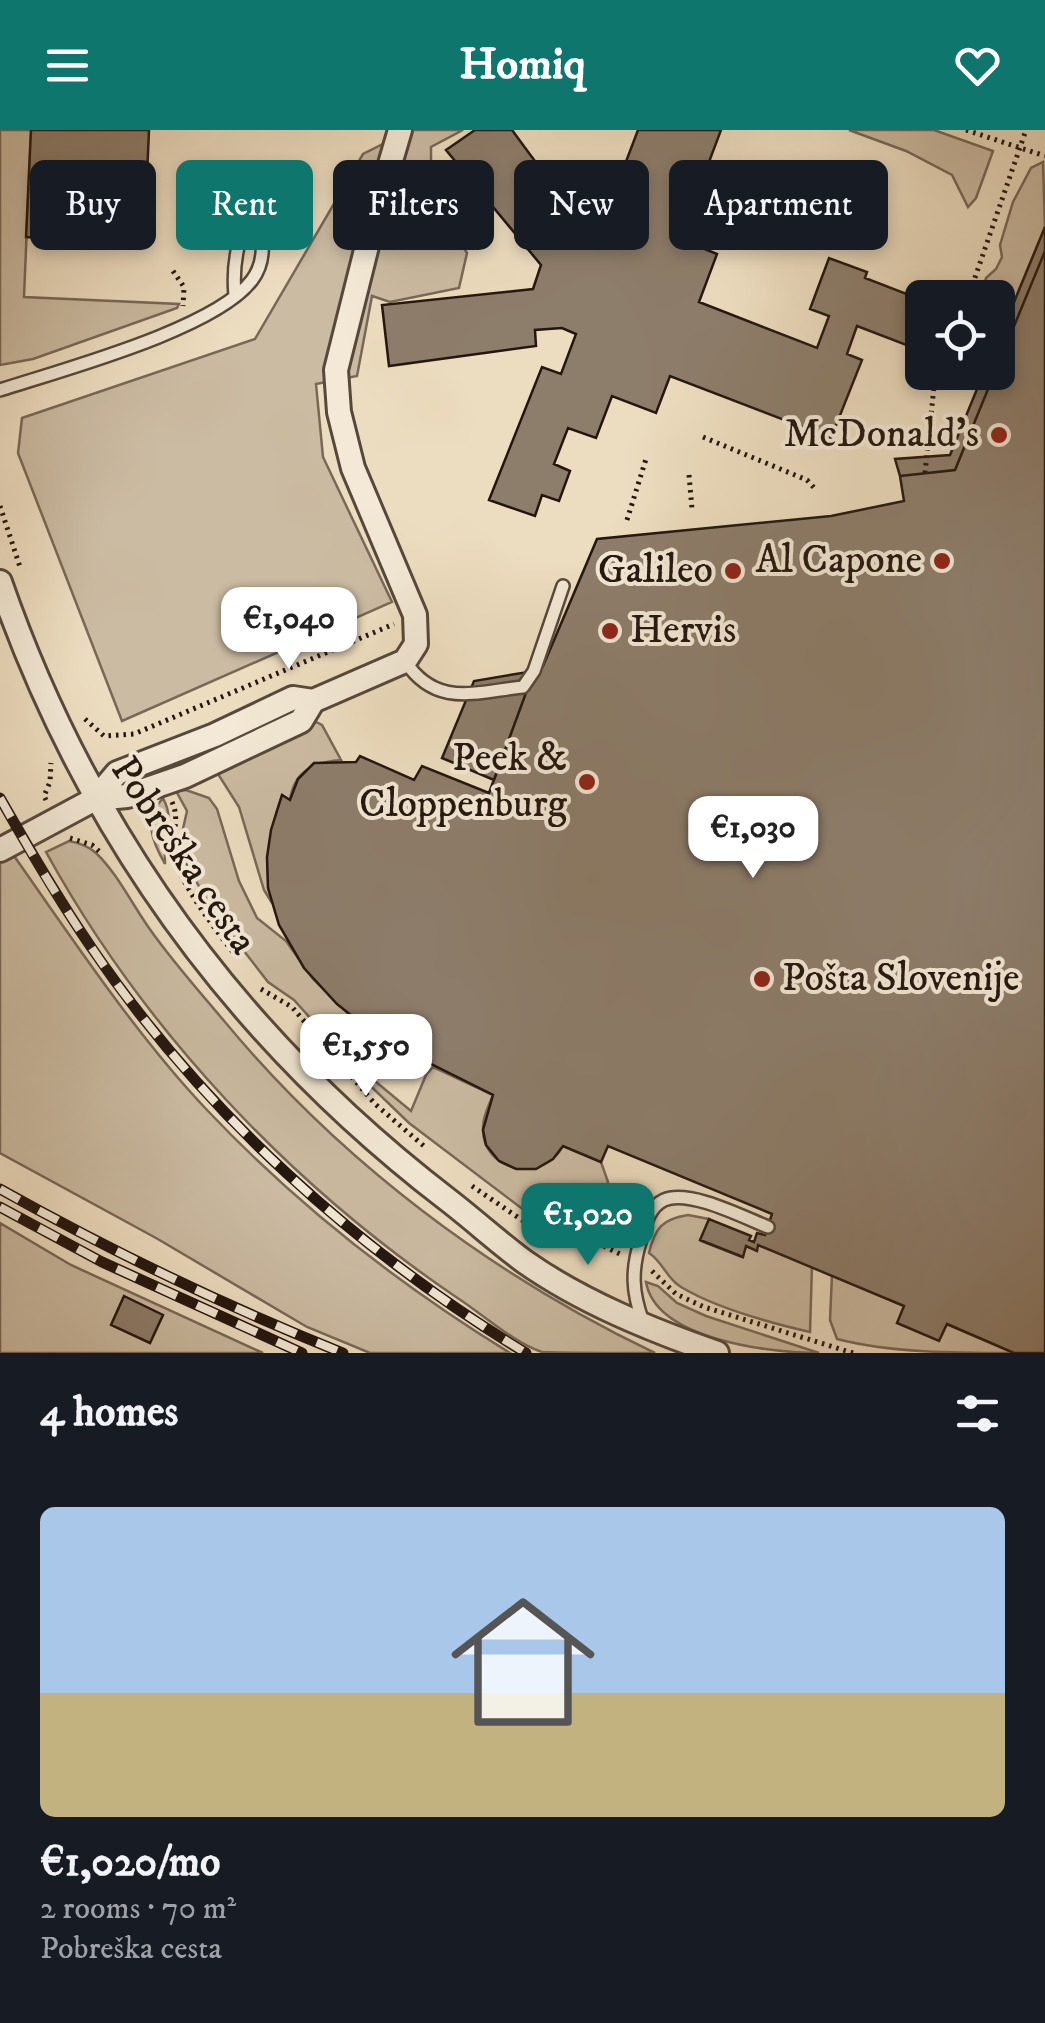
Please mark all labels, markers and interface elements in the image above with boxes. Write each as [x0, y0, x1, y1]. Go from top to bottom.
text: Homiq [459, 37, 586, 93]
icon: menu [40, 38, 95, 93]
icon: heart [950, 38, 1005, 93]
chip: Buy [30, 160, 156, 250]
chip: Rent [176, 160, 313, 250]
chip: Filters [333, 160, 494, 250]
chip: New [514, 160, 649, 250]
chip: Apartment [669, 160, 888, 250]
map controls [905, 280, 1015, 390]
button: locate [905, 280, 1015, 390]
place label: McDonald's [784, 410, 979, 460]
marker: McDonald's [988, 424, 1010, 446]
place label: Al Capone [755, 536, 922, 586]
place label: Galileo [598, 546, 713, 596]
marker: Al Capone [931, 550, 953, 572]
marker: Galileo [722, 560, 744, 582]
pin: €1,040 [208, 587, 370, 672]
text: €1,040 [243, 599, 335, 639]
place label: Hervis [630, 606, 736, 656]
marker: Hervis [599, 620, 621, 642]
place label: Peek & Cloppenburg [359, 734, 568, 830]
street label: Pobreška cesta [99, 748, 267, 964]
marker: Peek & Cloppenburg [576, 771, 598, 793]
pin: €1,030 [672, 796, 834, 881]
text: €1,030 [710, 808, 796, 848]
place label: Pošta Slovenije [782, 954, 1019, 1004]
marker: Pošta Slovenije [751, 968, 773, 990]
pin: €1,550 [285, 1014, 447, 1099]
text: €1,550 [322, 1026, 410, 1066]
pin: €1,020 [507, 1183, 669, 1268]
text: €1,020 [543, 1195, 633, 1235]
icon: filters [950, 1386, 1005, 1441]
text: 4 homes [40, 1387, 178, 1439]
icon: home [433, 1572, 613, 1752]
text: €1,020/mo [40, 1837, 220, 1889]
text: 2 rooms · 70 m² [40, 1889, 236, 1929]
text: Pobreška cesta [40, 1929, 222, 1969]

